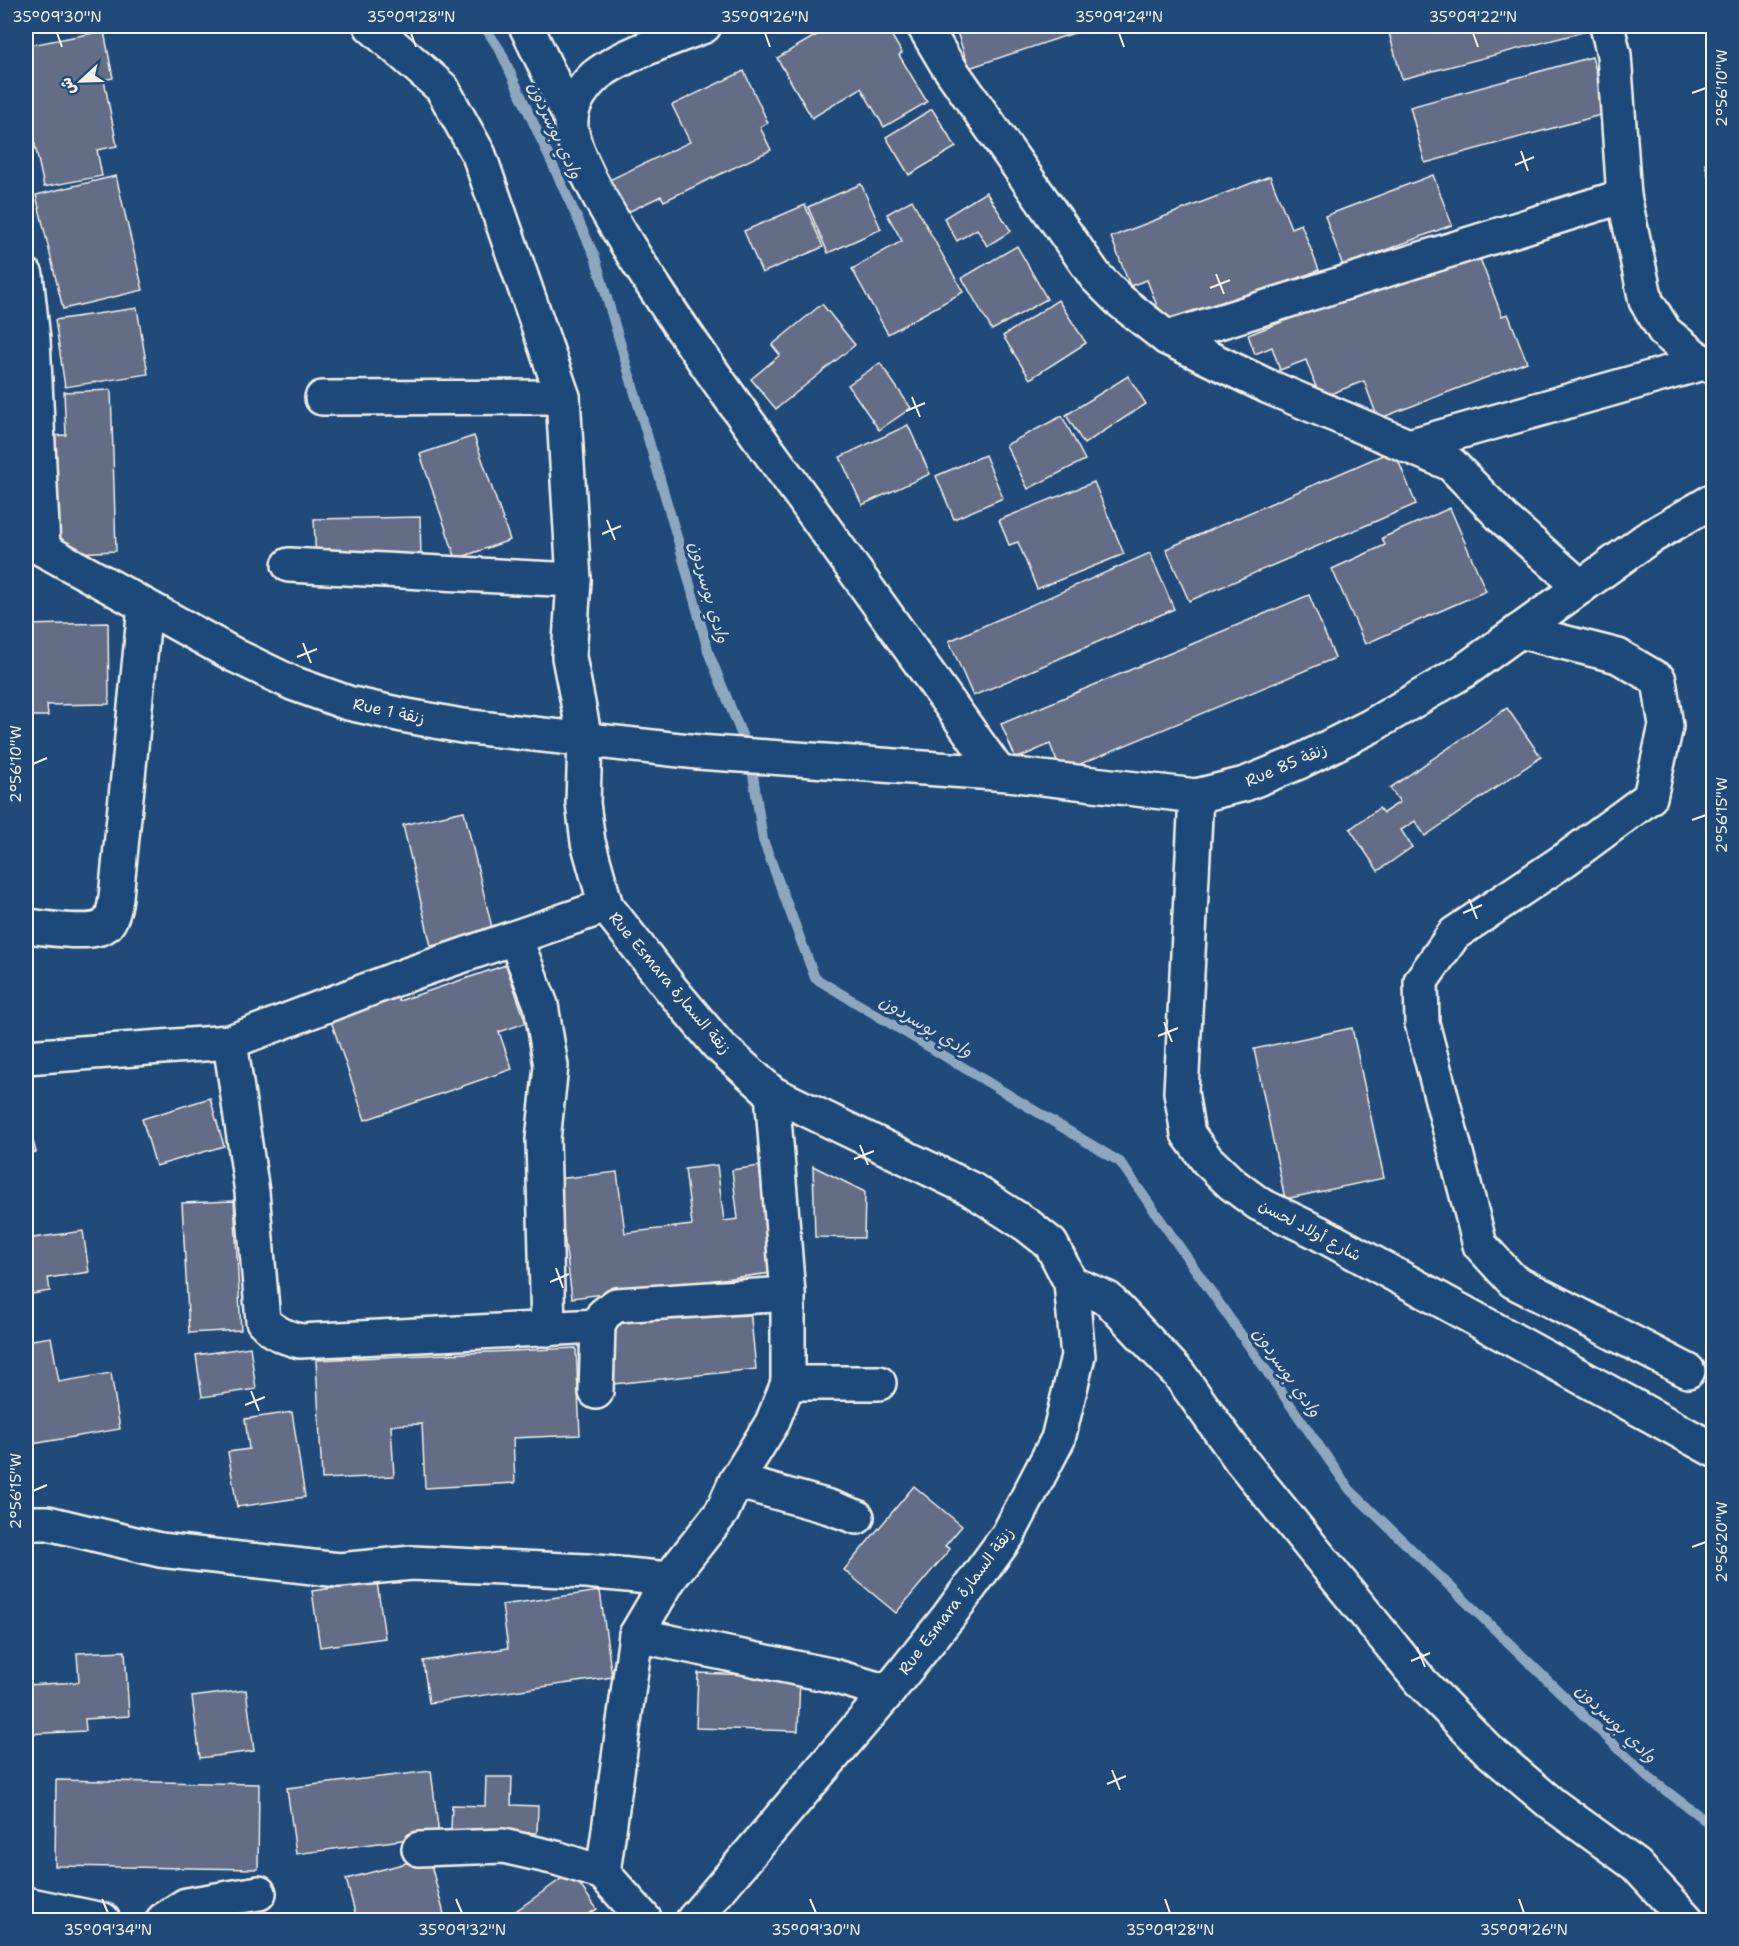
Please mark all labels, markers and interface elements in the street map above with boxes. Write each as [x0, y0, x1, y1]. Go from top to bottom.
text: 35°09'30"N [12, 7, 102, 27]
text: 35°09'28"N [367, 7, 455, 27]
text: 35°09'26"N [721, 7, 809, 27]
text: 35°09'24"N [1075, 7, 1163, 27]
text: 35°09'22"N [1429, 7, 1517, 27]
text: 2°56'10"W [1712, 49, 1732, 127]
north arrow [51, 51, 111, 111]
text: ش [55, 74, 81, 99]
water label: وادي بوسردون [521, 77, 588, 184]
water label: وادي بوسردون [682, 538, 735, 647]
street label: Rue زنقة 1 [351, 693, 427, 729]
text: 2°56'10"W [6, 725, 26, 803]
street label: Rue 85 زنقة [1242, 738, 1330, 792]
text: 2°56'15"W [1712, 777, 1732, 853]
street label: Rue Esmara زنقة السمارة [604, 908, 736, 1058]
water label: وادي بوسردون [874, 989, 978, 1064]
street label: شارع أولاد لحسن [1255, 1194, 1365, 1267]
water label: وادي بوسردون [1246, 1322, 1327, 1423]
text: 2°56'15"W [6, 1453, 26, 1529]
text: 2°56'20"W [1712, 1501, 1732, 1583]
street label: Rue Esmara زنقة السمارة [894, 1523, 1018, 1679]
water label: وادي بوسردون [1569, 1678, 1663, 1769]
text: 35°09'34"N [64, 1920, 152, 1940]
text: 35°09'32"N [418, 1920, 506, 1940]
text: 35°09'30"N [771, 1920, 861, 1940]
text: 35°09'28"N [1126, 1920, 1214, 1940]
text: 35°09'26"N [1480, 1920, 1568, 1940]

